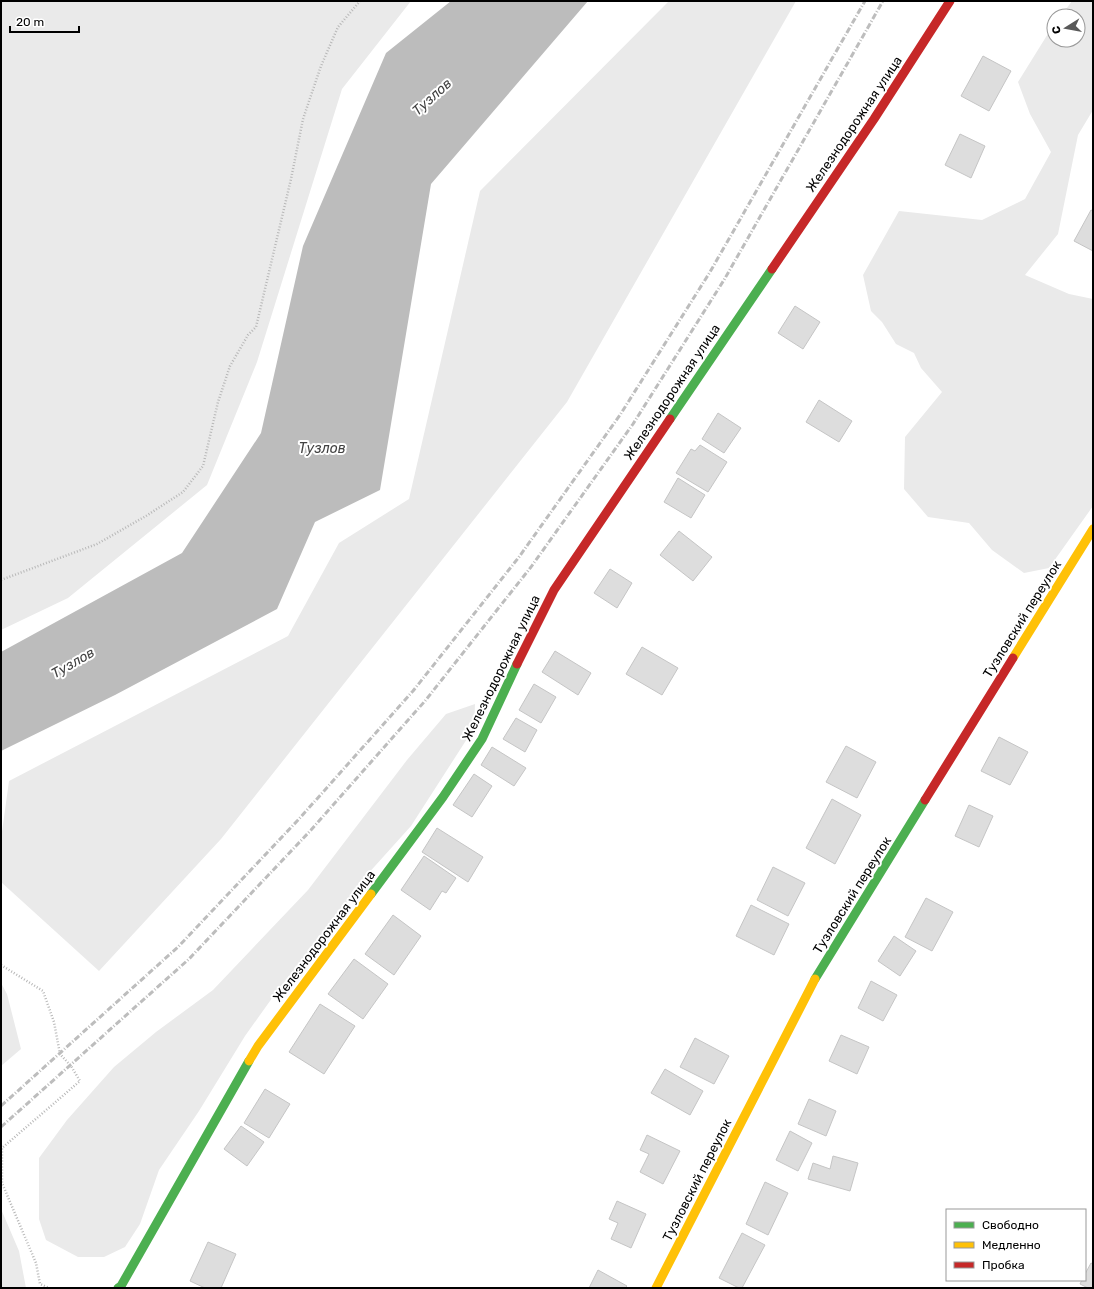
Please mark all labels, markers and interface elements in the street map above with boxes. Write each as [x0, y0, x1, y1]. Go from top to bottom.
scale bar [10, 8, 79, 34]
north arrow [1046, 8, 1086, 48]
text: 20 m [16, 15, 44, 29]
text: С [1050, 25, 1064, 35]
street label: Железнодорожная улица [803, 53, 905, 195]
water label: Тузлов [409, 75, 455, 119]
street label: Железнодорожная улица [621, 321, 723, 463]
water label: Тузлов [298, 440, 346, 457]
street label: Тузловский переулок [980, 558, 1064, 680]
street label: Железнодорожная улица [459, 593, 543, 743]
water label: Тузлов [48, 644, 98, 682]
street label: Тузловский переулок [810, 834, 894, 956]
street label: Железнодорожная улица [270, 867, 378, 1005]
street label: Тузловский переулок [660, 1116, 734, 1244]
legend [946, 1209, 1086, 1281]
text: Свободно [982, 1218, 1039, 1232]
text: Медленно [982, 1238, 1041, 1252]
text: Пробка [982, 1258, 1025, 1272]

